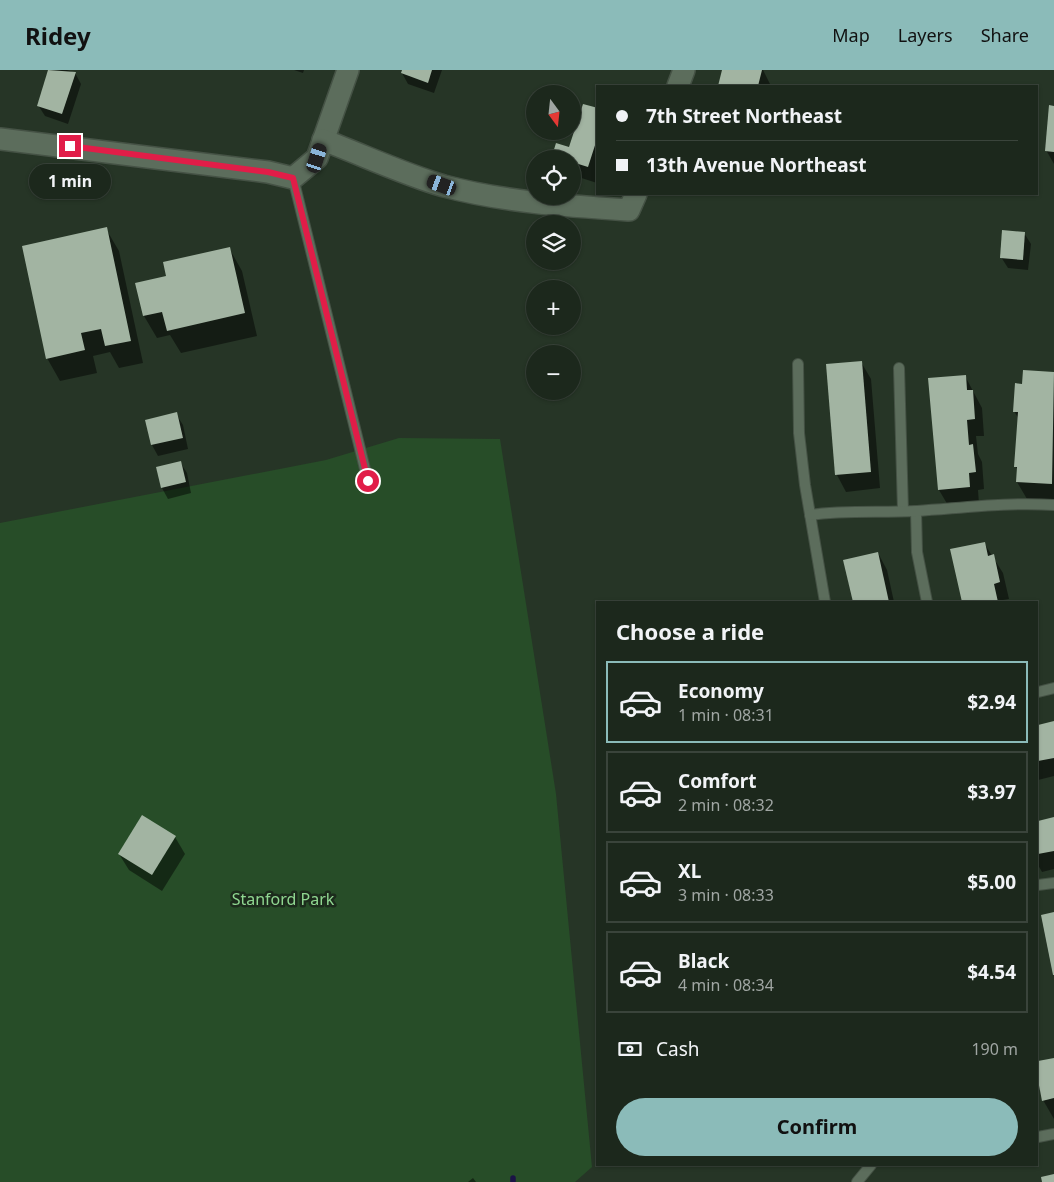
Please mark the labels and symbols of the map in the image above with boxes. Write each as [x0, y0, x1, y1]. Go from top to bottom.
north arrow [526, 85, 581, 140]
route end [59, 135, 81, 157]
car [305, 141, 328, 175]
callout: 1 min [29, 164, 111, 198]
car [425, 173, 458, 197]
route start [357, 470, 379, 492]
park label: Stanford Park [232, 888, 335, 910]

